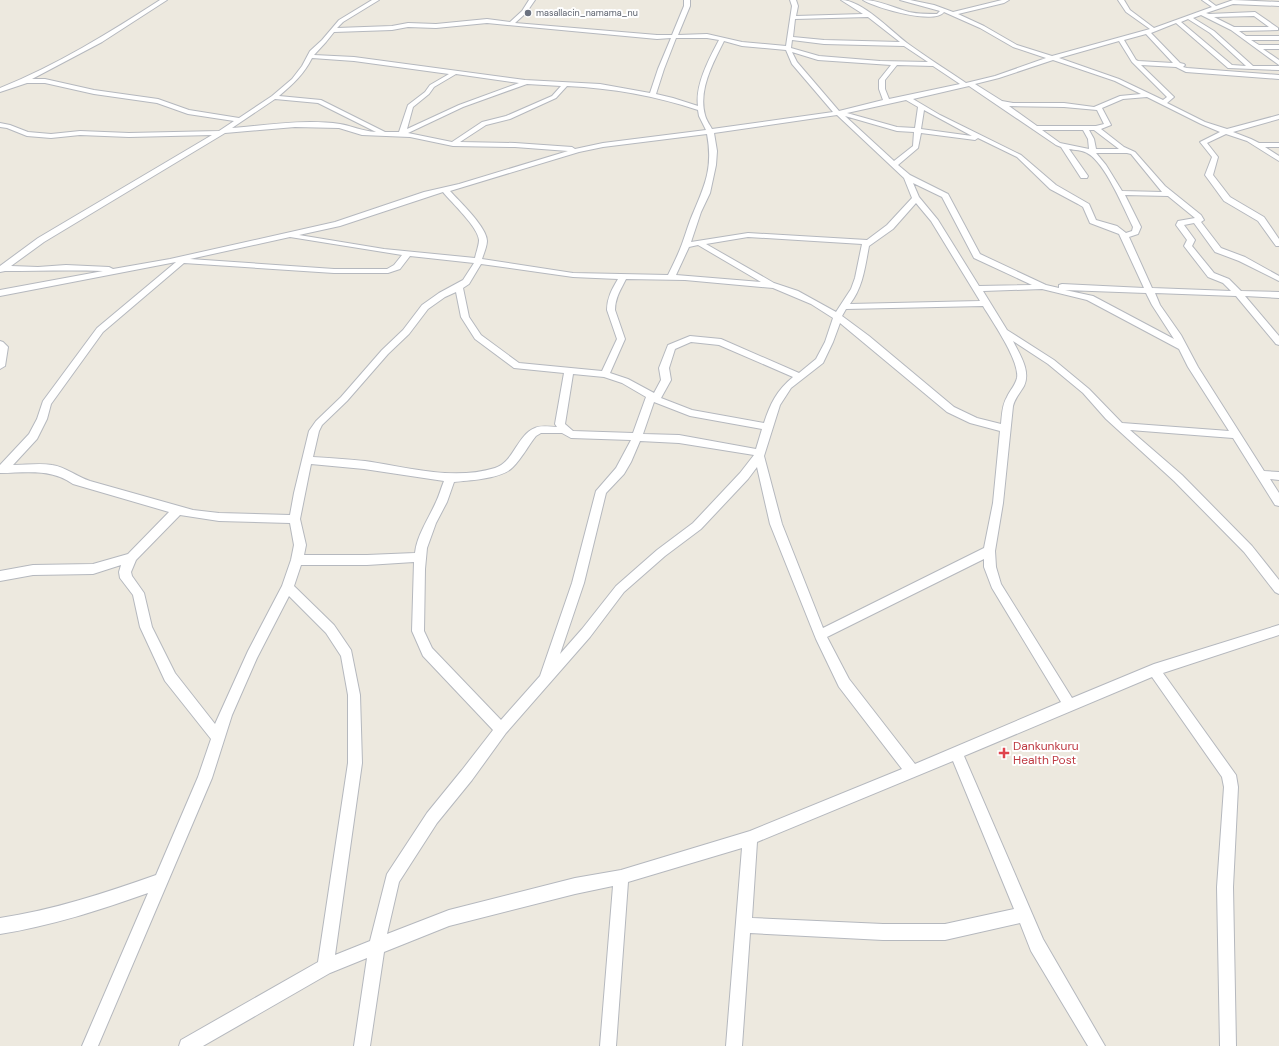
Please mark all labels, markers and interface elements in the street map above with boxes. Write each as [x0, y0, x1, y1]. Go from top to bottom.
place label: masallacin_namama_nu [536, 7, 638, 19]
marker: masallacin_namama_nu [523, 8, 533, 18]
place label: Dankunkuru Health Post [1013, 738, 1079, 768]
marker: Dankunkuru Health Post [998, 747, 1010, 759]

